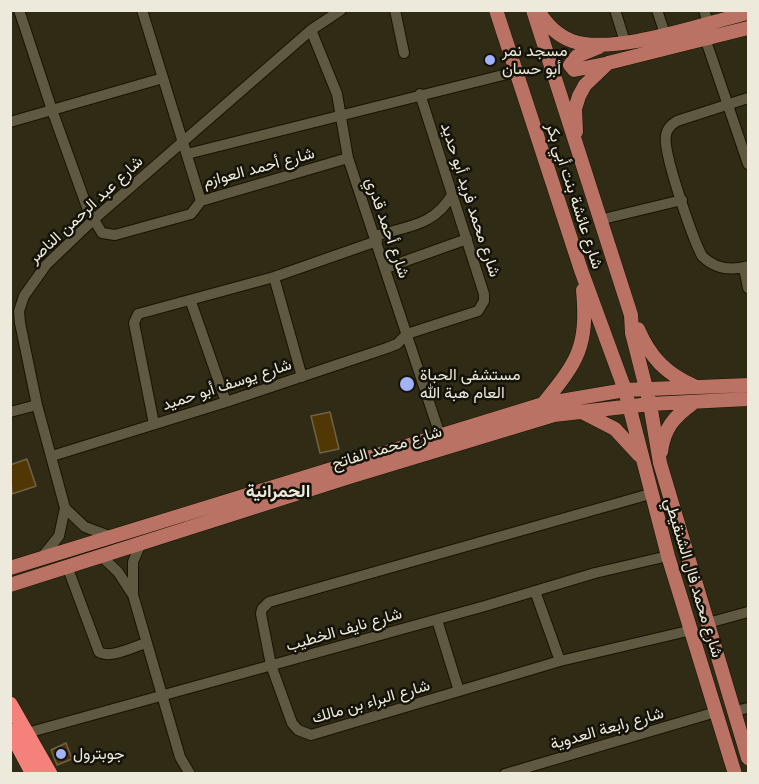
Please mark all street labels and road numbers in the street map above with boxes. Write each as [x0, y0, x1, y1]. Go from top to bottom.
street label: شارع محمد فريد أبو حديد [436, 120, 504, 280]
street label: شارع عائشة بنت أبي بكر [541, 121, 607, 271]
street label: شارع أحمد العوازم [201, 144, 317, 192]
street label: شارع عبد الرحمن الناصر [25, 152, 147, 268]
street label: شارع أحمد قدري [361, 175, 413, 281]
street label: شارع يوسف أبو حميد [160, 355, 294, 415]
street label: شارع محمد الفاتح [330, 422, 444, 474]
street label: شارع محمد فال الشنقيطي [660, 496, 726, 660]
street label: شارع نايف الخطيب [284, 604, 404, 656]
street label: شارع البراء بن مالك [310, 676, 432, 728]
street label: شارع رابعة العدوية [548, 704, 666, 754]

